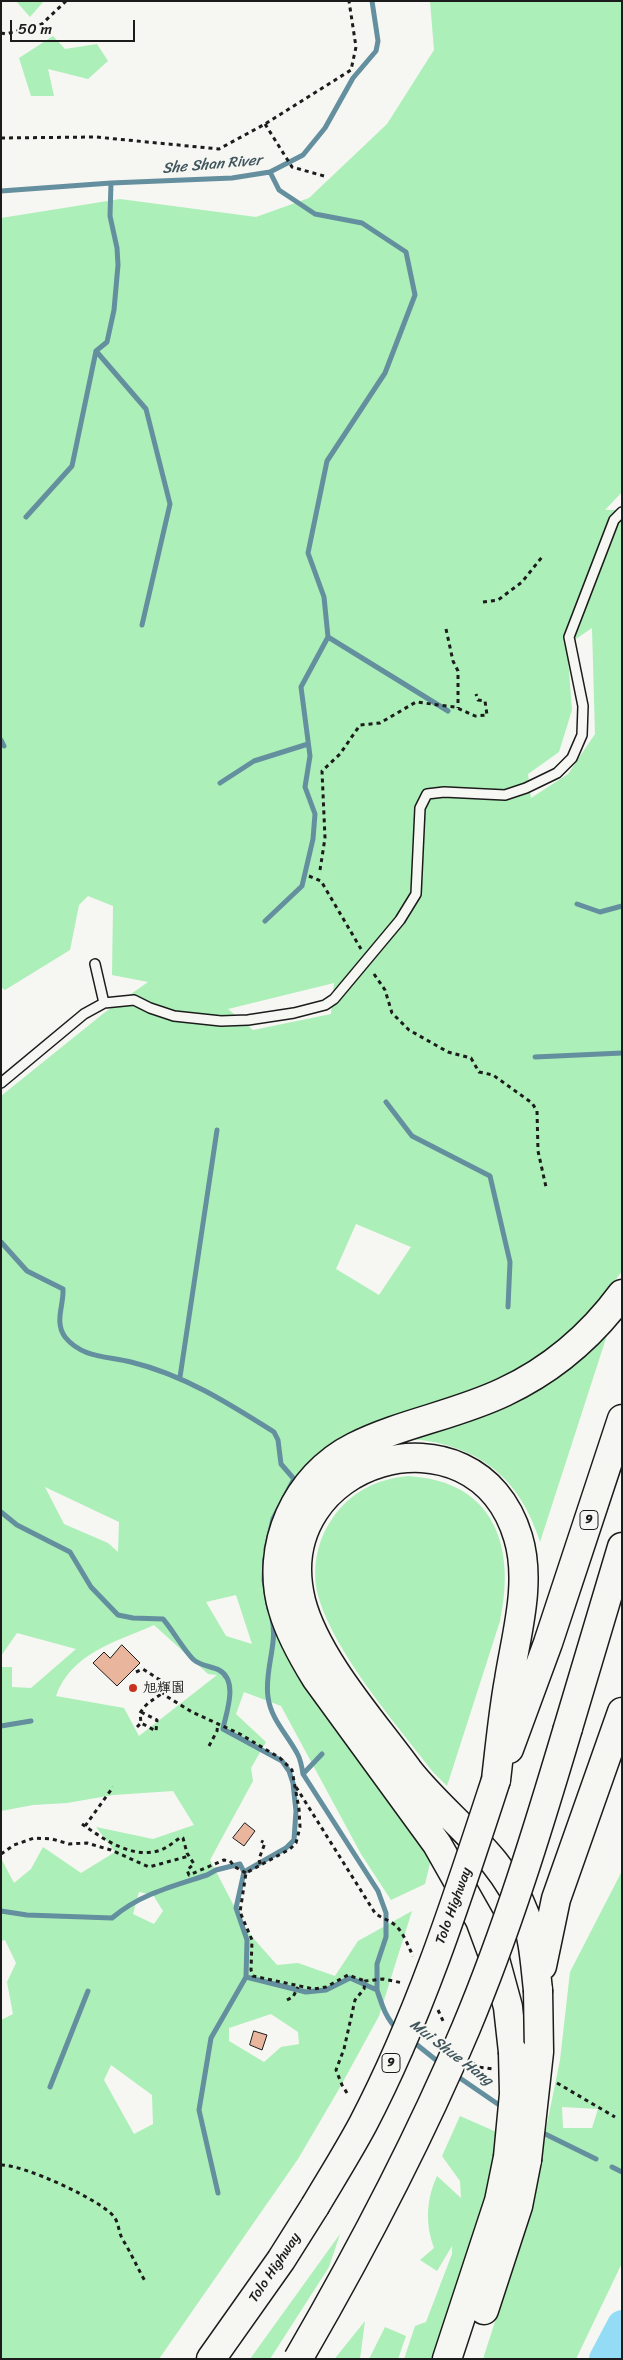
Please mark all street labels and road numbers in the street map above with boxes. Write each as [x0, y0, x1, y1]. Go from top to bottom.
road number: 9 [580, 1510, 598, 1530]
street label: Tolo Highway [432, 1865, 476, 1947]
road number: 9 [382, 2054, 400, 2072]
street label: Tolo Highway [246, 2230, 304, 2306]

